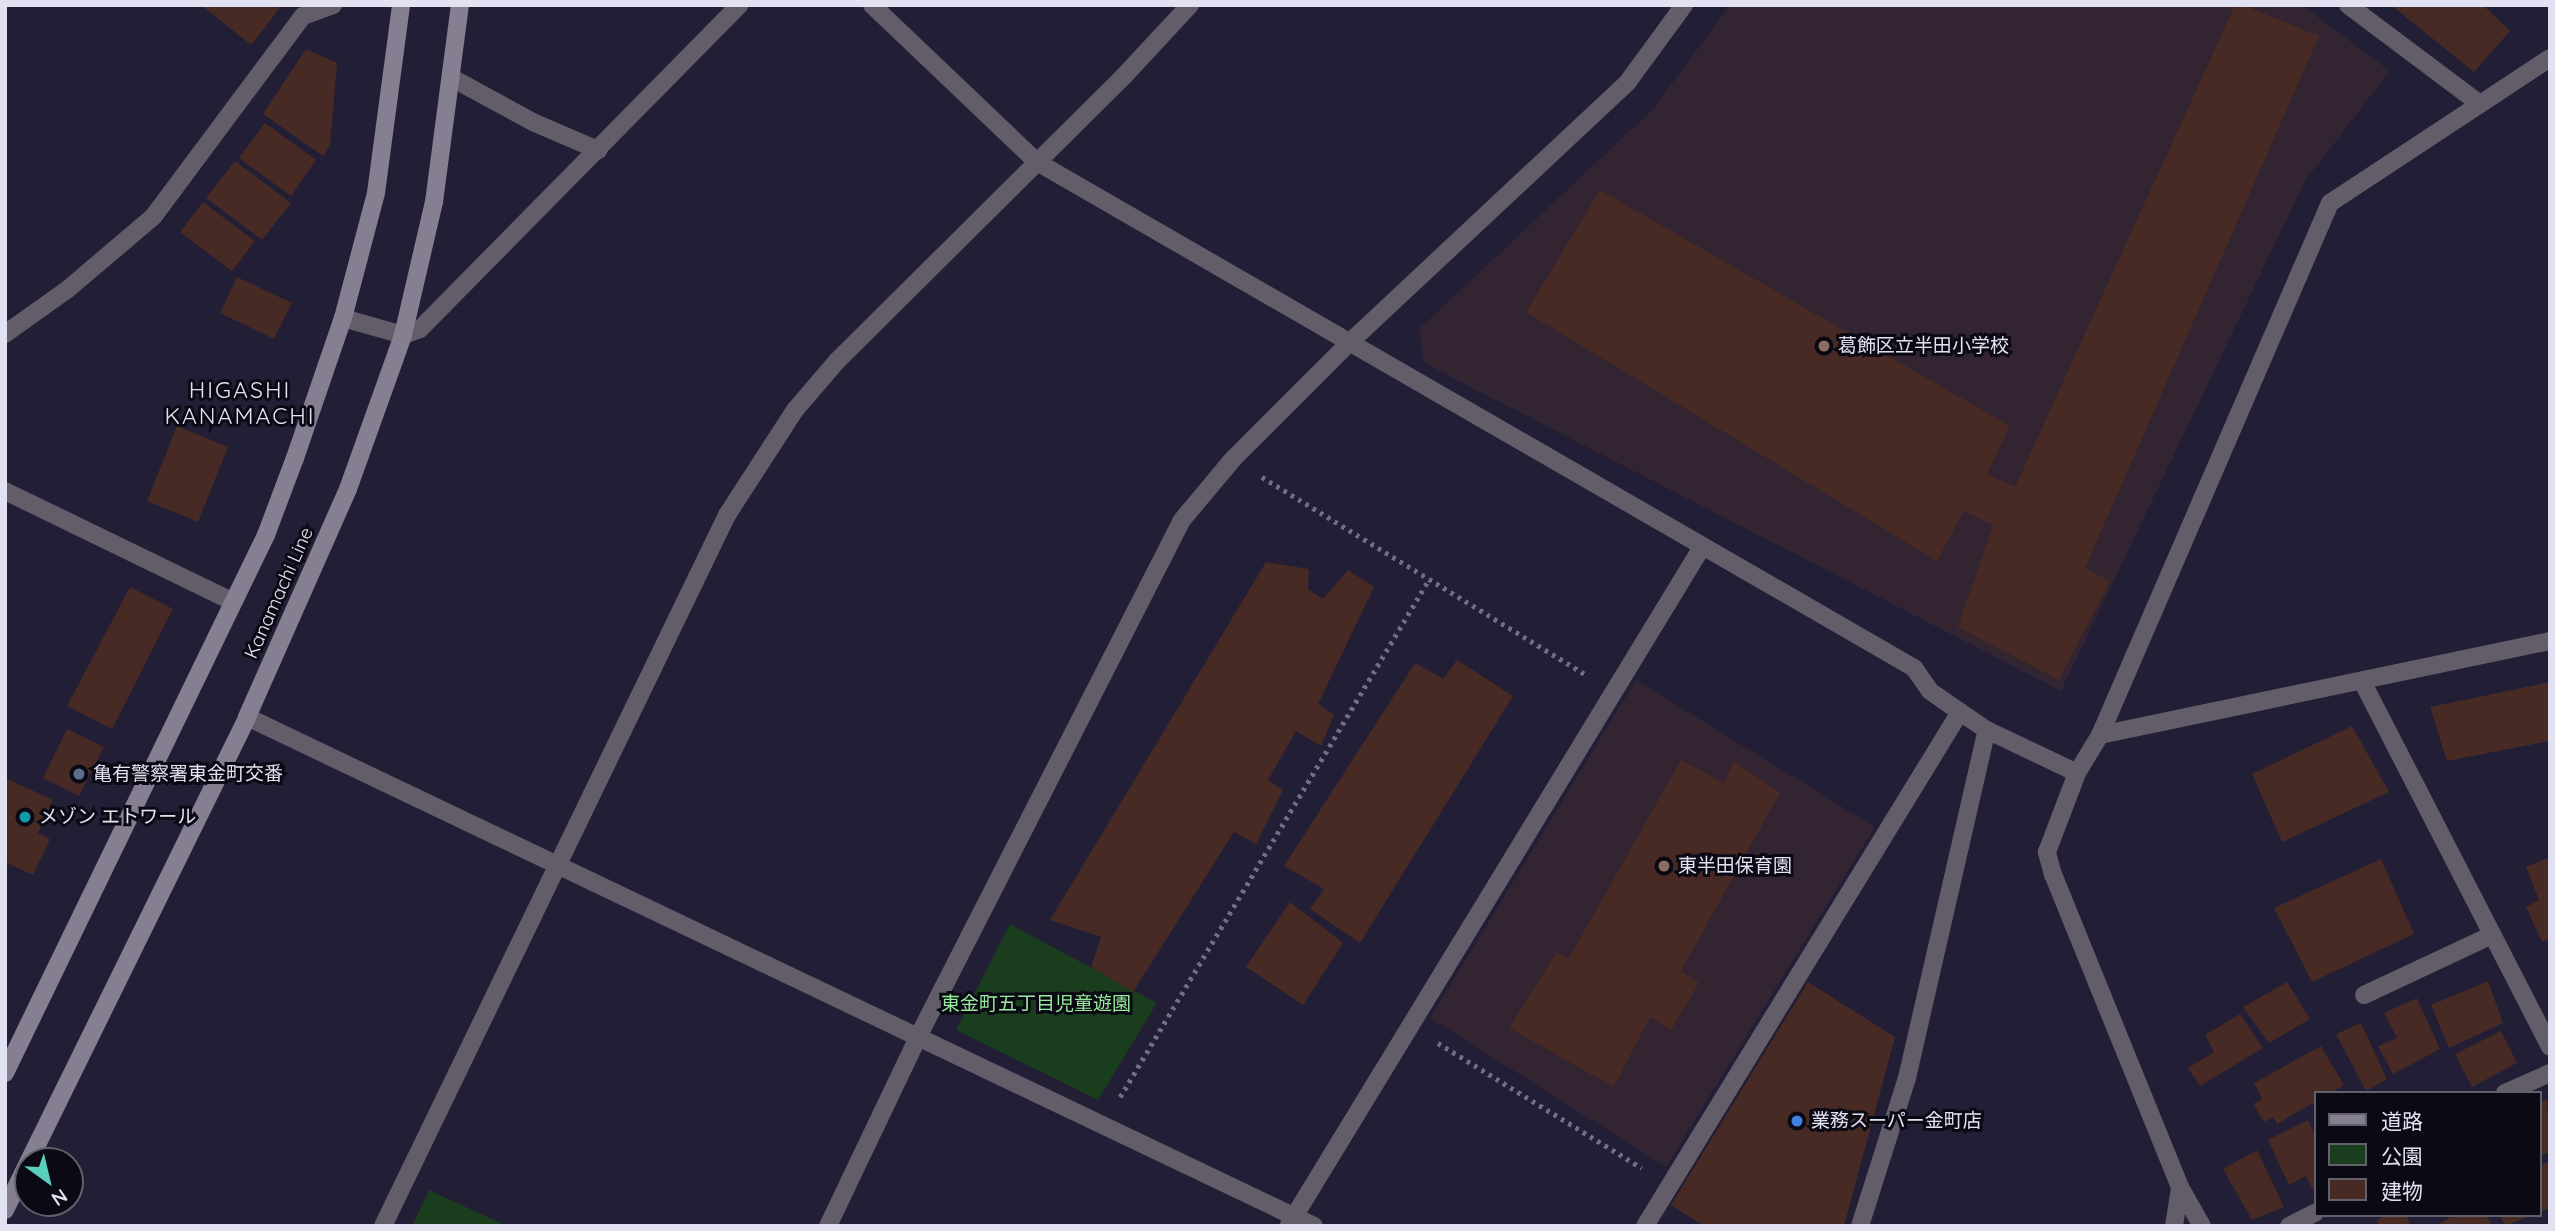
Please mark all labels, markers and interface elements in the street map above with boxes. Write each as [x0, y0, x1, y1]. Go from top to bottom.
place label: 葛飾区立半田小学校 [1838, 335, 2009, 357]
marker: 葛飾区立半田小学校 [1816, 338, 1832, 354]
district label: HIGASHI KANAMACHI [166, 376, 314, 430]
street label: Kanamachi Line [240, 524, 318, 662]
place label: 亀有警察署東金町交番 [93, 763, 283, 785]
marker: 亀有警察署東金町交番 [71, 766, 87, 782]
place label: メゾン エトワール [39, 806, 196, 828]
marker: メゾン エトワール [17, 809, 33, 825]
place label: 東半田保育園 [1678, 855, 1792, 877]
marker: 東半田保育園 [1656, 858, 1672, 874]
park label: 東金町五丁目児童遊園 [941, 993, 1131, 1015]
legend [2314, 1091, 2541, 1217]
text: 道路 [2381, 1108, 2423, 1134]
place label: 業務スーパー金町店 [1811, 1110, 1982, 1132]
marker: 業務スーパー金町店 [1789, 1113, 1805, 1129]
text: 公園 [2381, 1143, 2423, 1169]
north arrow [14, 1147, 84, 1217]
text: 建物 [2381, 1178, 2423, 1204]
text: N [47, 1184, 72, 1212]

